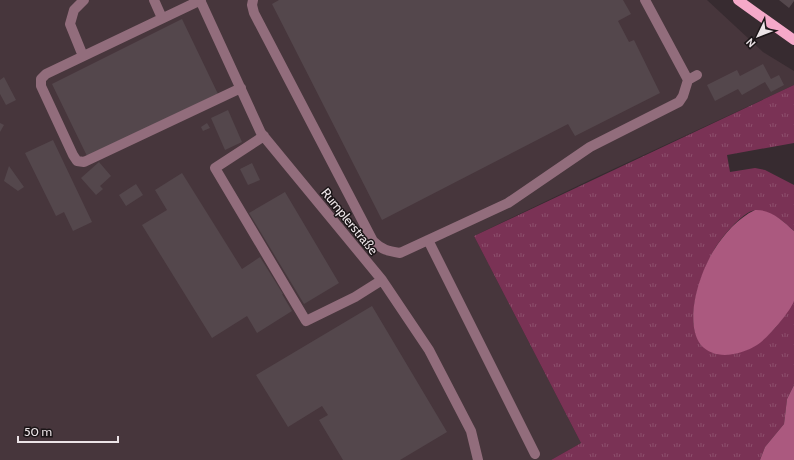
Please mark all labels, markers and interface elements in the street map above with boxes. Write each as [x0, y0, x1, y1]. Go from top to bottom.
north arrow [738, 16, 778, 56]
text: N [743, 35, 758, 50]
street label: Rumplerstraße [318, 184, 382, 258]
scale bar [18, 418, 118, 444]
text: 50 m [24, 424, 52, 439]

